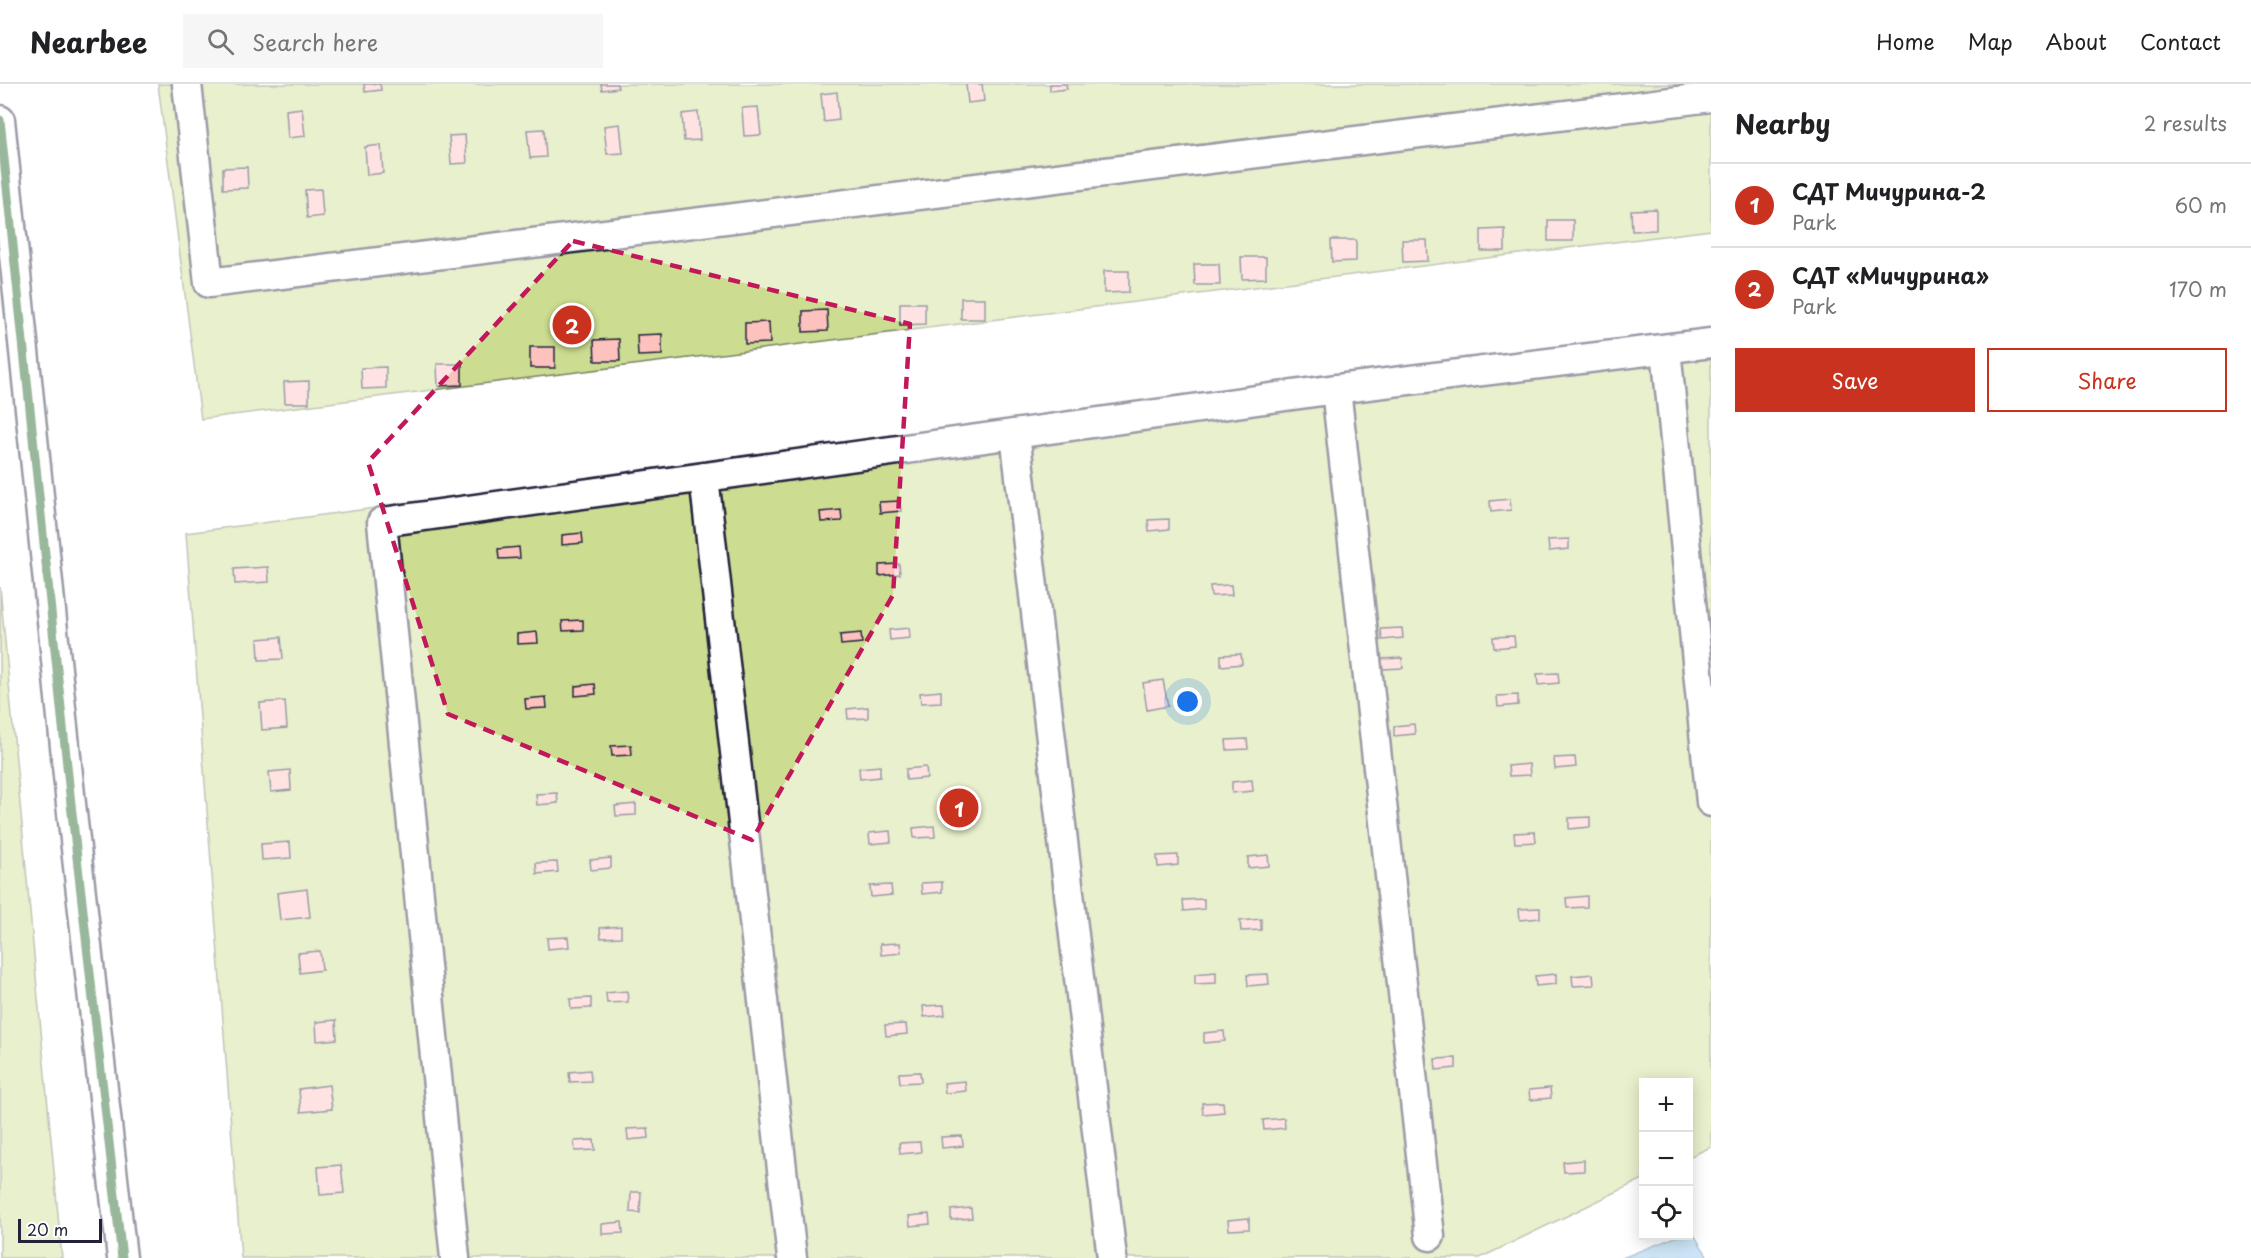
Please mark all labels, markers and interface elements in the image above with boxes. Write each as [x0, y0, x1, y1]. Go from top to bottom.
search box [183, 14, 603, 68]
text: Nearbee [30, 20, 147, 63]
icon: search [204, 25, 237, 58]
text: Search here [252, 25, 378, 58]
text: Home [1876, 25, 1935, 57]
text: Map [1968, 25, 2013, 57]
text: About [2046, 25, 2107, 57]
text: Contact [2140, 25, 2221, 57]
text: Nearby [1735, 104, 1830, 143]
text: 2 results [2144, 108, 2227, 138]
text: СДТ Мичурина-2 [1792, 174, 1986, 207]
text: 1 [1750, 190, 1759, 220]
text: 60 m [2175, 190, 2227, 220]
text: Park [1792, 207, 1837, 237]
text: СДТ «Мичурина» [1792, 258, 1989, 291]
text: 2 [1747, 274, 1762, 304]
text: 170 m [2169, 274, 2227, 304]
text: Park [1792, 291, 1837, 321]
pin: 2 [552, 302, 592, 348]
button: Save [1735, 348, 1975, 412]
button: Share [1987, 348, 2227, 412]
your location [1173, 687, 1202, 716]
pin: 1 [940, 786, 978, 830]
map controls [1639, 1078, 1693, 1240]
button: + [1639, 1078, 1693, 1132]
button: − [1639, 1132, 1693, 1186]
button: locate [1639, 1186, 1693, 1240]
scale bar [18, 1216, 102, 1244]
text: 20 m [27, 1217, 68, 1241]

